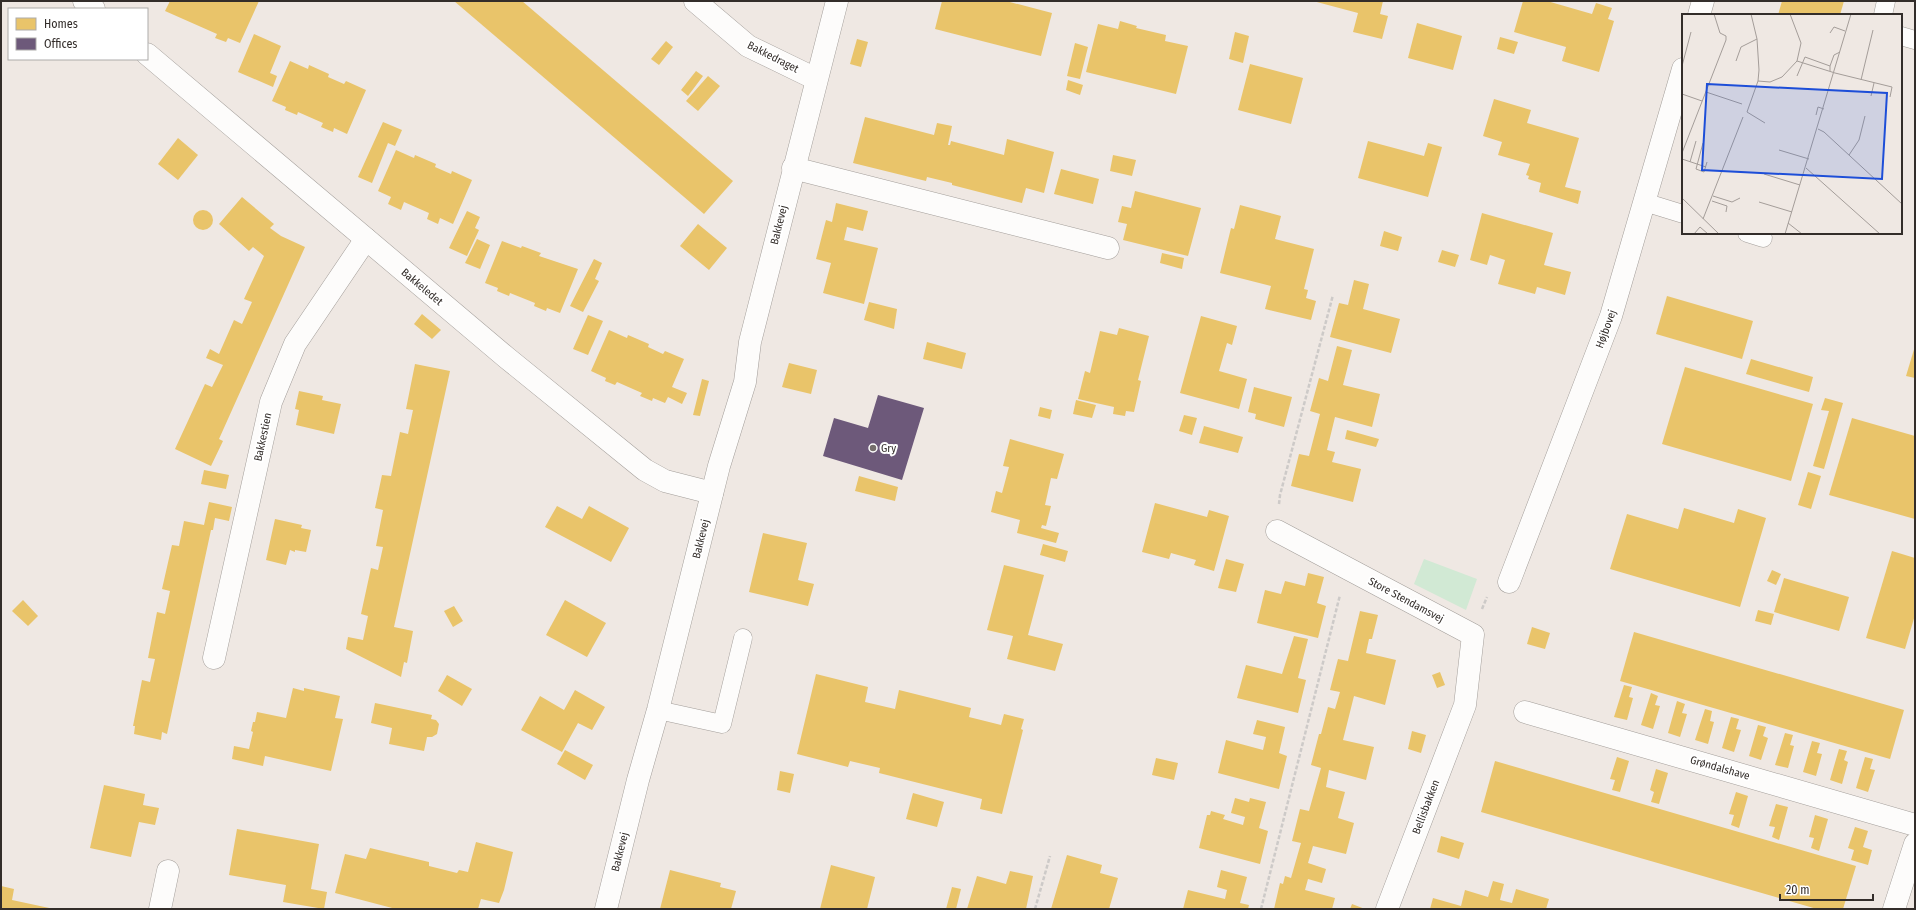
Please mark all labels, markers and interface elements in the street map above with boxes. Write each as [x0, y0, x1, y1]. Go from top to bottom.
legend [8, 8, 148, 60]
inset map [1682, 14, 1902, 234]
text: Homes [44, 17, 78, 31]
text: Offices [44, 37, 77, 51]
street label: Bakkedraget [745, 39, 801, 76]
street label: Bakkevej [768, 204, 790, 246]
street label: Bakkeledet [399, 266, 446, 308]
street label: Højbovej [1593, 308, 1619, 350]
street label: Bakkestien [252, 412, 274, 462]
place label: Gry [881, 442, 896, 455]
marker: Gry [868, 443, 878, 453]
street label: Bakkevej [690, 518, 712, 560]
street label: Store Stendamsvej [1366, 575, 1446, 625]
street label: Grøndalshave [1689, 753, 1751, 783]
street label: Bellisbakken [1410, 778, 1442, 836]
street label: Bakkevej [609, 831, 631, 873]
scale bar [1780, 876, 1873, 902]
text: 20 m [1786, 883, 1810, 897]

